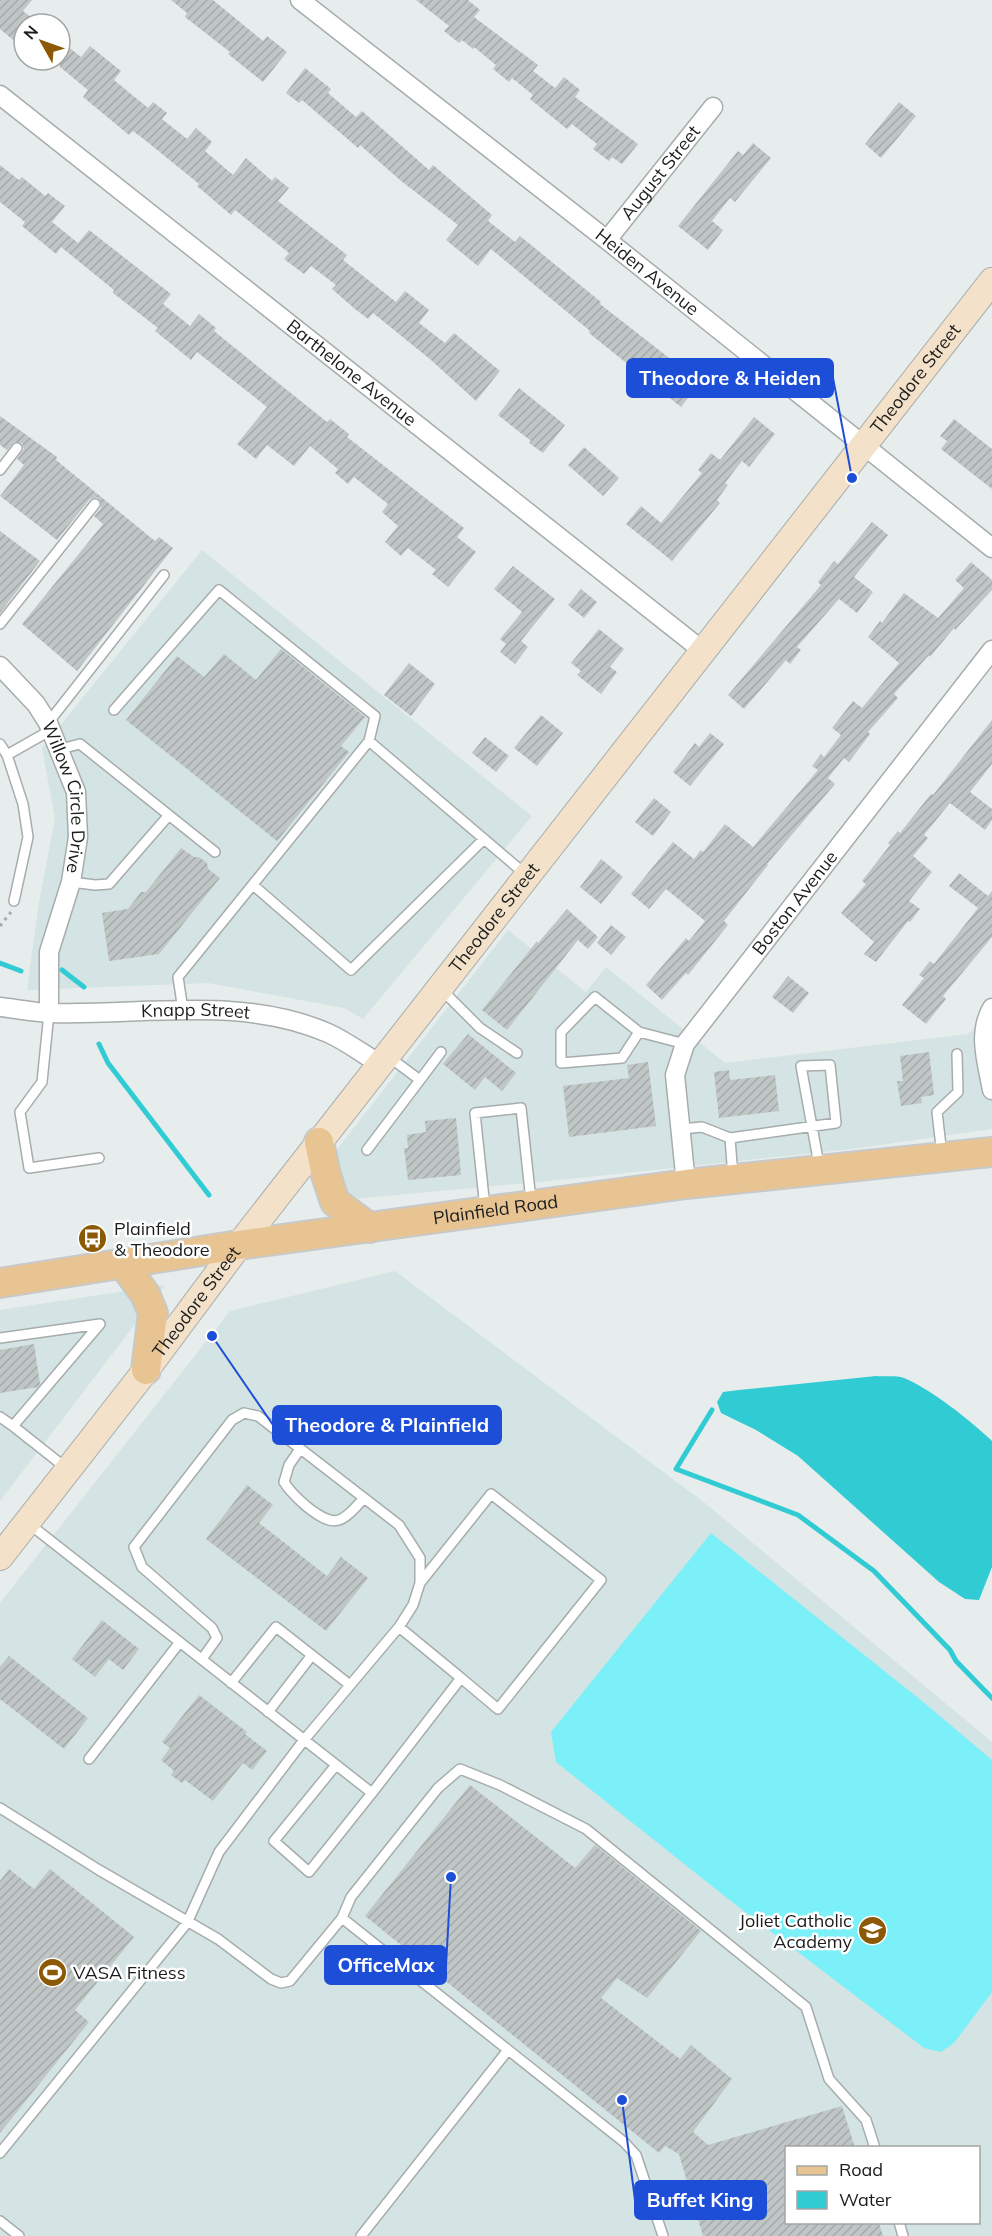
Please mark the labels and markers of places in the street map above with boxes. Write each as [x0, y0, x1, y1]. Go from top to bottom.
callout: Theodore & Heiden [627, 359, 833, 397]
place label: Plainfield & Theodore [114, 1217, 210, 1261]
bus stop icon: Plainfield & Theodore [77, 1223, 109, 1255]
callout: Theodore & Plainfield [273, 1406, 501, 1444]
place label: Joliet Catholic Academy [739, 1909, 852, 1953]
school or university icon: Joliet Catholic Academy [857, 1915, 889, 1947]
callout: OfficeMax [325, 1946, 446, 1984]
sports icon: VASA Fitness [36, 1957, 68, 1989]
place label: VASA Fitness [73, 1961, 186, 1984]
callout: Buffet King [635, 2181, 766, 2219]

